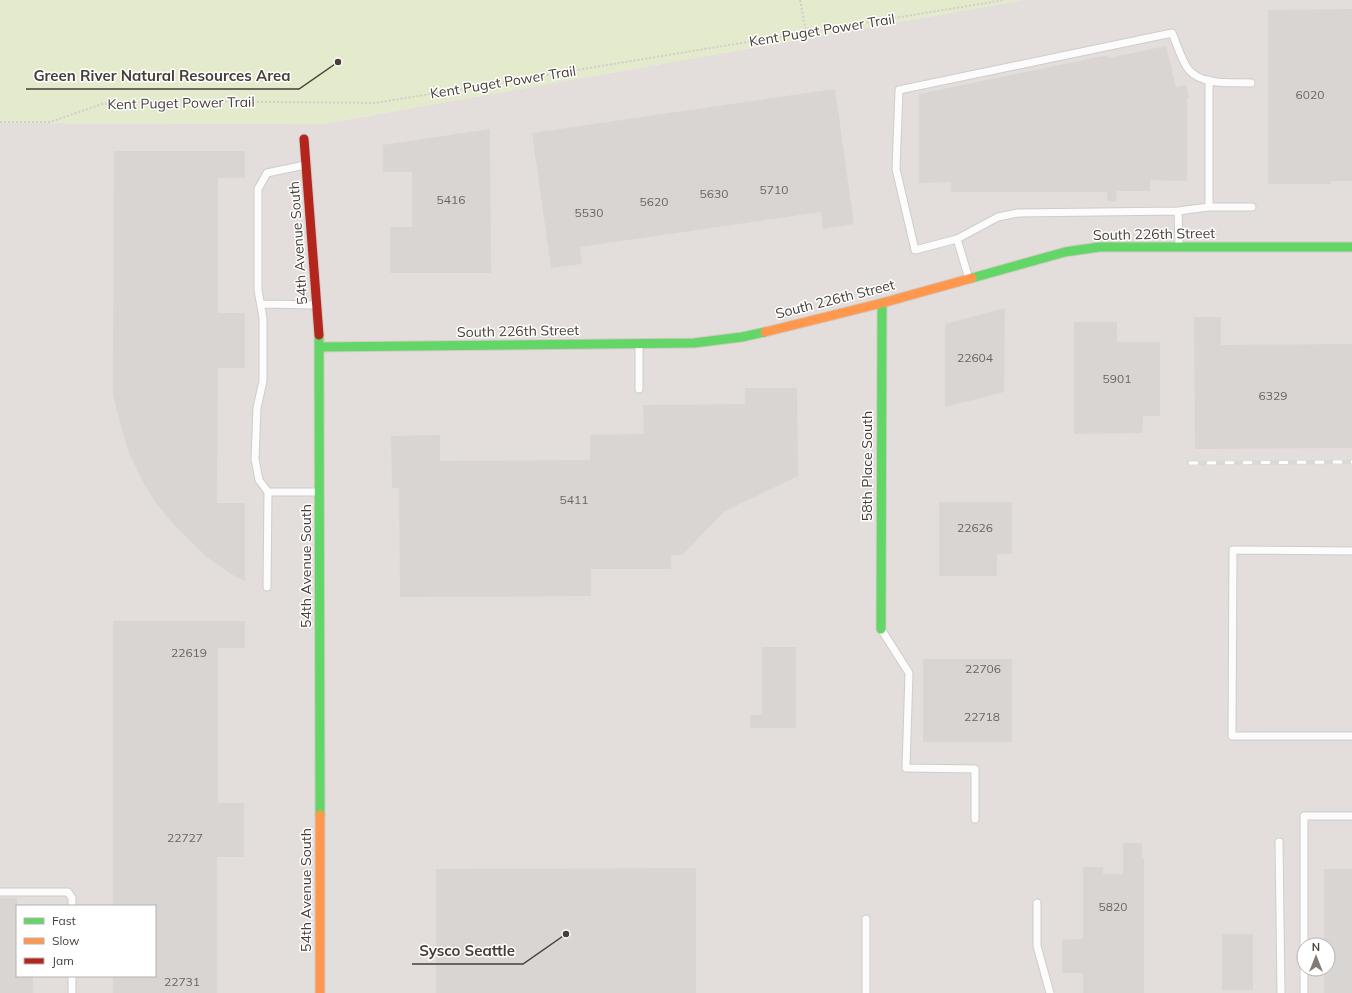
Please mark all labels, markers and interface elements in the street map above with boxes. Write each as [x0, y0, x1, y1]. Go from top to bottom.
street label: Kent Puget Power Trail [748, 10, 896, 50]
callout: Green River Natural Resources Area [26, 62, 299, 89]
street label: Kent Puget Power Trail [429, 62, 577, 102]
text: Green River Natural Resources Area [33, 66, 291, 85]
house number: 6020 [1296, 87, 1324, 102]
street label: Kent Puget Power Trail [107, 93, 255, 113]
street label: 54th Avenue South [285, 181, 311, 305]
house number: 5710 [760, 182, 788, 197]
house number: 5630 [700, 186, 728, 201]
house number: 5416 [437, 192, 465, 207]
house number: 5620 [640, 194, 668, 209]
house number: 5530 [575, 205, 603, 220]
street label: South 226th Street [1093, 224, 1215, 244]
street label: South 226th Street [774, 275, 897, 323]
street label: South 226th Street [457, 321, 579, 341]
house number: 22604 [957, 350, 993, 365]
house number: 5901 [1103, 371, 1131, 386]
house number: 6329 [1259, 388, 1287, 403]
street label: 58th Place South [858, 411, 876, 521]
house number: 5411 [560, 492, 588, 507]
street label: 54th Avenue South [297, 504, 315, 628]
house number: 22626 [957, 520, 993, 535]
house number: 22619 [171, 645, 207, 660]
house number: 22706 [965, 661, 1001, 676]
house number: 22718 [964, 709, 1000, 724]
street label: 54th Avenue South [297, 828, 315, 952]
house number: 22727 [167, 830, 203, 845]
house number: 5820 [1099, 899, 1127, 914]
legend [16, 905, 156, 977]
text: Fast [52, 913, 76, 928]
text: Slow [52, 933, 80, 948]
callout: Sysco Seattle [412, 937, 523, 964]
north arrow [1296, 937, 1336, 977]
text: N [1312, 940, 1320, 954]
text: Sysco Seattle [419, 941, 515, 960]
text: Jam [52, 953, 74, 968]
house number: 22731 [164, 974, 200, 989]

